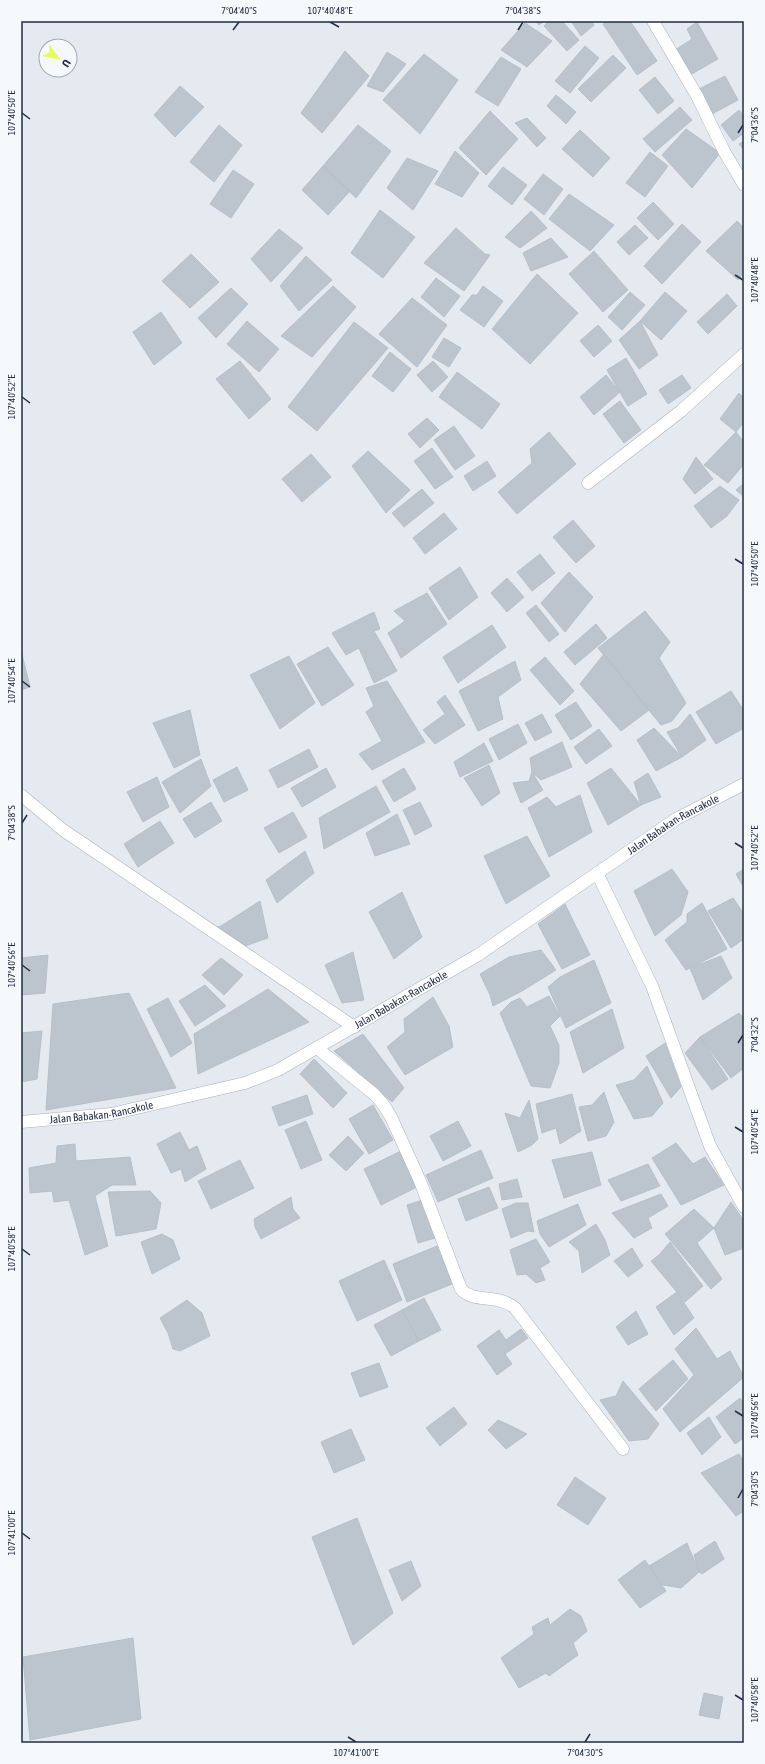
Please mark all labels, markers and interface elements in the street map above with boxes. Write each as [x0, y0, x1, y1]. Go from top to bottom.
text: 7°04'40"S [221, 5, 257, 16]
text: 107°40'48"E [308, 5, 353, 16]
text: 7°04'38"S [505, 5, 541, 16]
north arrow [38, 38, 78, 78]
text: U [60, 57, 73, 69]
text: 107°40'50"E [6, 90, 17, 135]
text: 7°04'36"S [749, 107, 760, 143]
text: 107°40'48"E [749, 257, 760, 302]
text: 107°40'52"E [6, 374, 17, 419]
text: 107°40'50"E [749, 541, 760, 586]
text: 107°40'54"E [6, 658, 17, 703]
street label: Jalan Babakan-Rancakole [625, 792, 721, 857]
text: 7°04'38"S [6, 805, 17, 841]
text: 107°40'52"E [749, 825, 760, 870]
text: 107°40'56"E [6, 942, 17, 987]
street label: Jalan Babakan-Rancakole [352, 968, 449, 1031]
text: 7°04'32"S [749, 1017, 760, 1053]
street label: Jalan Babakan-Rancakole [49, 1098, 154, 1125]
text: 107°40'54"E [749, 1109, 760, 1154]
text: 107°40'58"E [6, 1226, 17, 1271]
text: 107°40'56"E [749, 1393, 760, 1438]
text: 7°04'30"S [749, 1471, 760, 1507]
text: 107°41'00"E [6, 1510, 17, 1555]
text: 107°40'58"E [749, 1677, 760, 1722]
text: 107°41'00"E [334, 1747, 379, 1758]
text: 7°04'30"S [567, 1747, 603, 1758]

